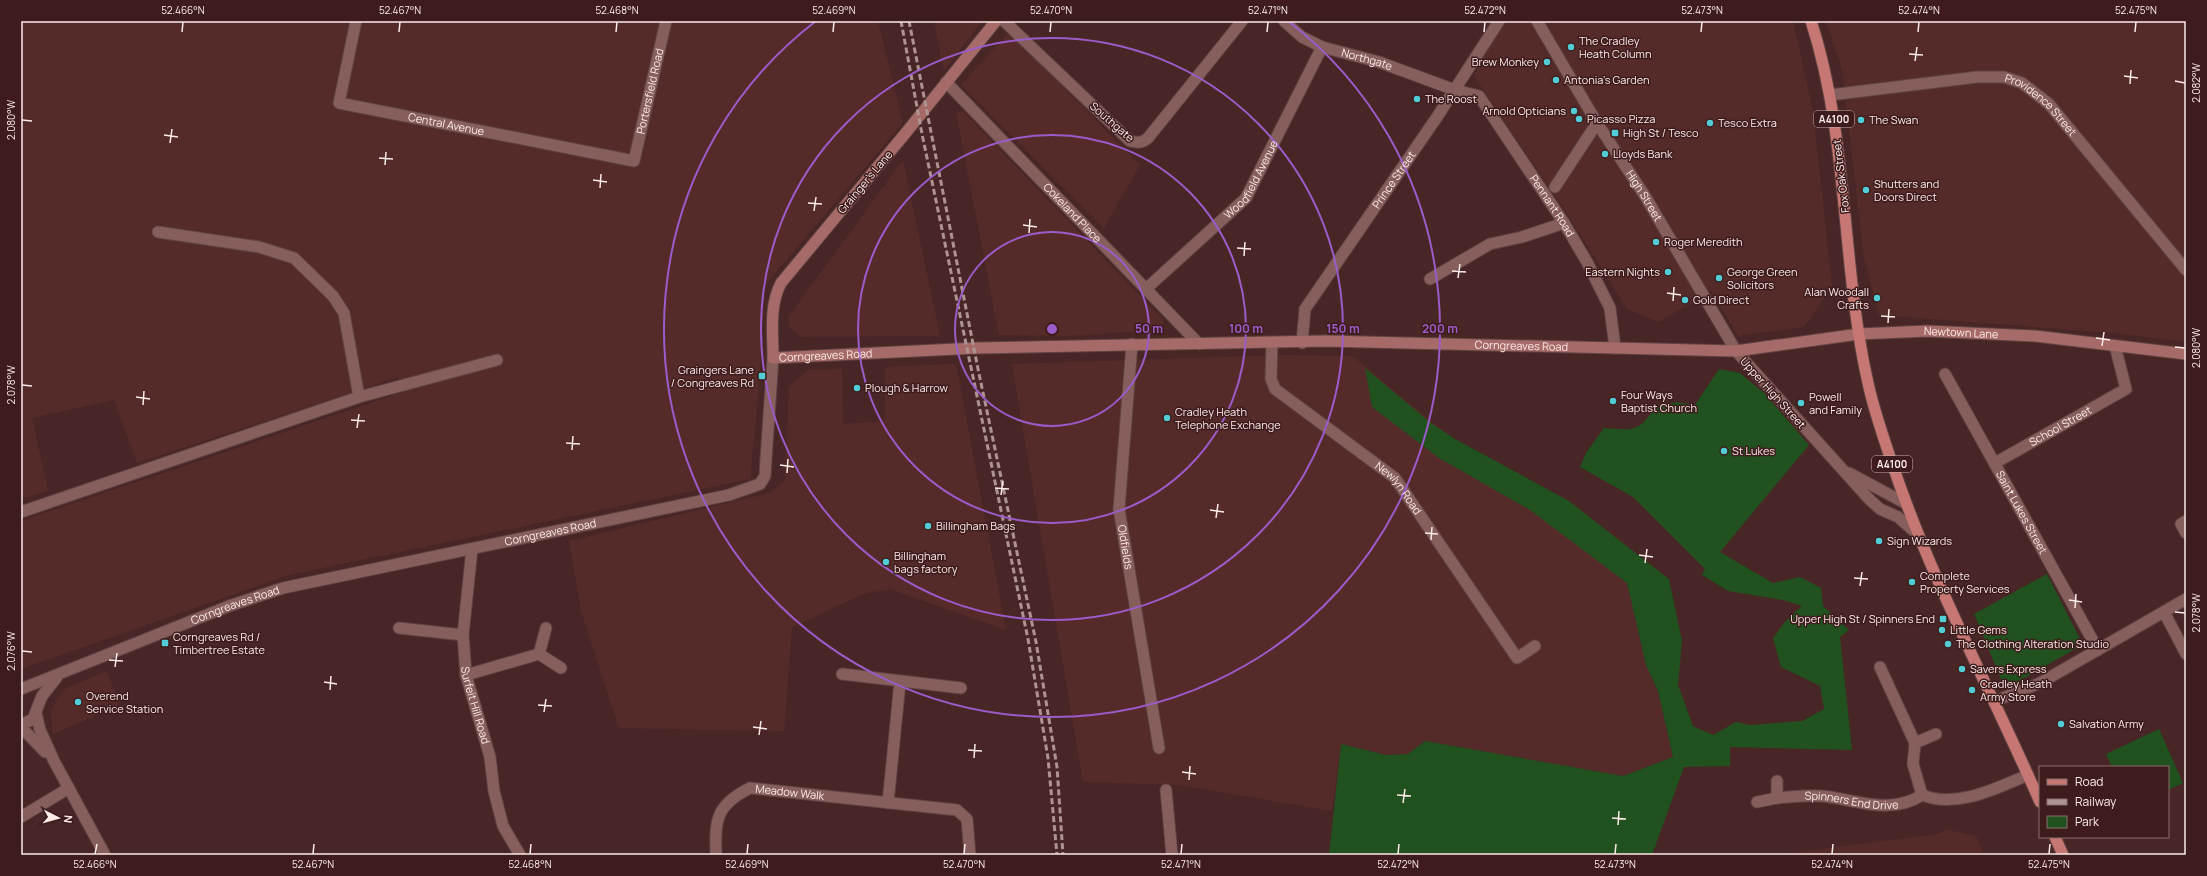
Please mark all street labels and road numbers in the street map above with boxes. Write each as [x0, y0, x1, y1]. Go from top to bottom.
street label: Northgate [1340, 44, 1395, 74]
street label: Portersfield Road [632, 47, 667, 136]
street label: Providence Street [2003, 70, 2080, 139]
street label: Southgate [1087, 98, 1138, 145]
street label: Central Avenue [407, 109, 486, 139]
road number: A4100 [1814, 111, 1854, 127]
street label: Woodfield Avenue [1220, 137, 1281, 222]
street label: Fox Oak Street [1829, 139, 1852, 214]
street label: Grainger's Lane [834, 147, 896, 216]
street label: Prince Street [1368, 148, 1419, 211]
street label: High Street [1623, 167, 1666, 224]
street label: Pennant Road [1527, 171, 1578, 239]
street label: Cokeland Place [1040, 179, 1106, 246]
street label: Newtown Lane [1924, 323, 1999, 341]
street label: Corngreaves Road [1475, 337, 1568, 354]
street label: Corngreaves Road [779, 345, 873, 365]
street label: Upper High Street [1737, 354, 1809, 431]
street label: School Street [2026, 402, 2094, 449]
road number: A4100 [1872, 456, 1912, 472]
street label: Newlyn Road [1372, 458, 1425, 517]
street label: Saint Lukes Street [1993, 468, 2051, 556]
street label: Corngreaves Road [503, 515, 598, 549]
street label: Oldfields [1115, 523, 1137, 571]
street label: Corngreaves Road [188, 582, 281, 628]
street label: Surfeit Hill Road [458, 666, 494, 746]
street label: Meadow Walk [755, 781, 826, 803]
street label: Spinners End Drive [1805, 788, 1900, 812]

